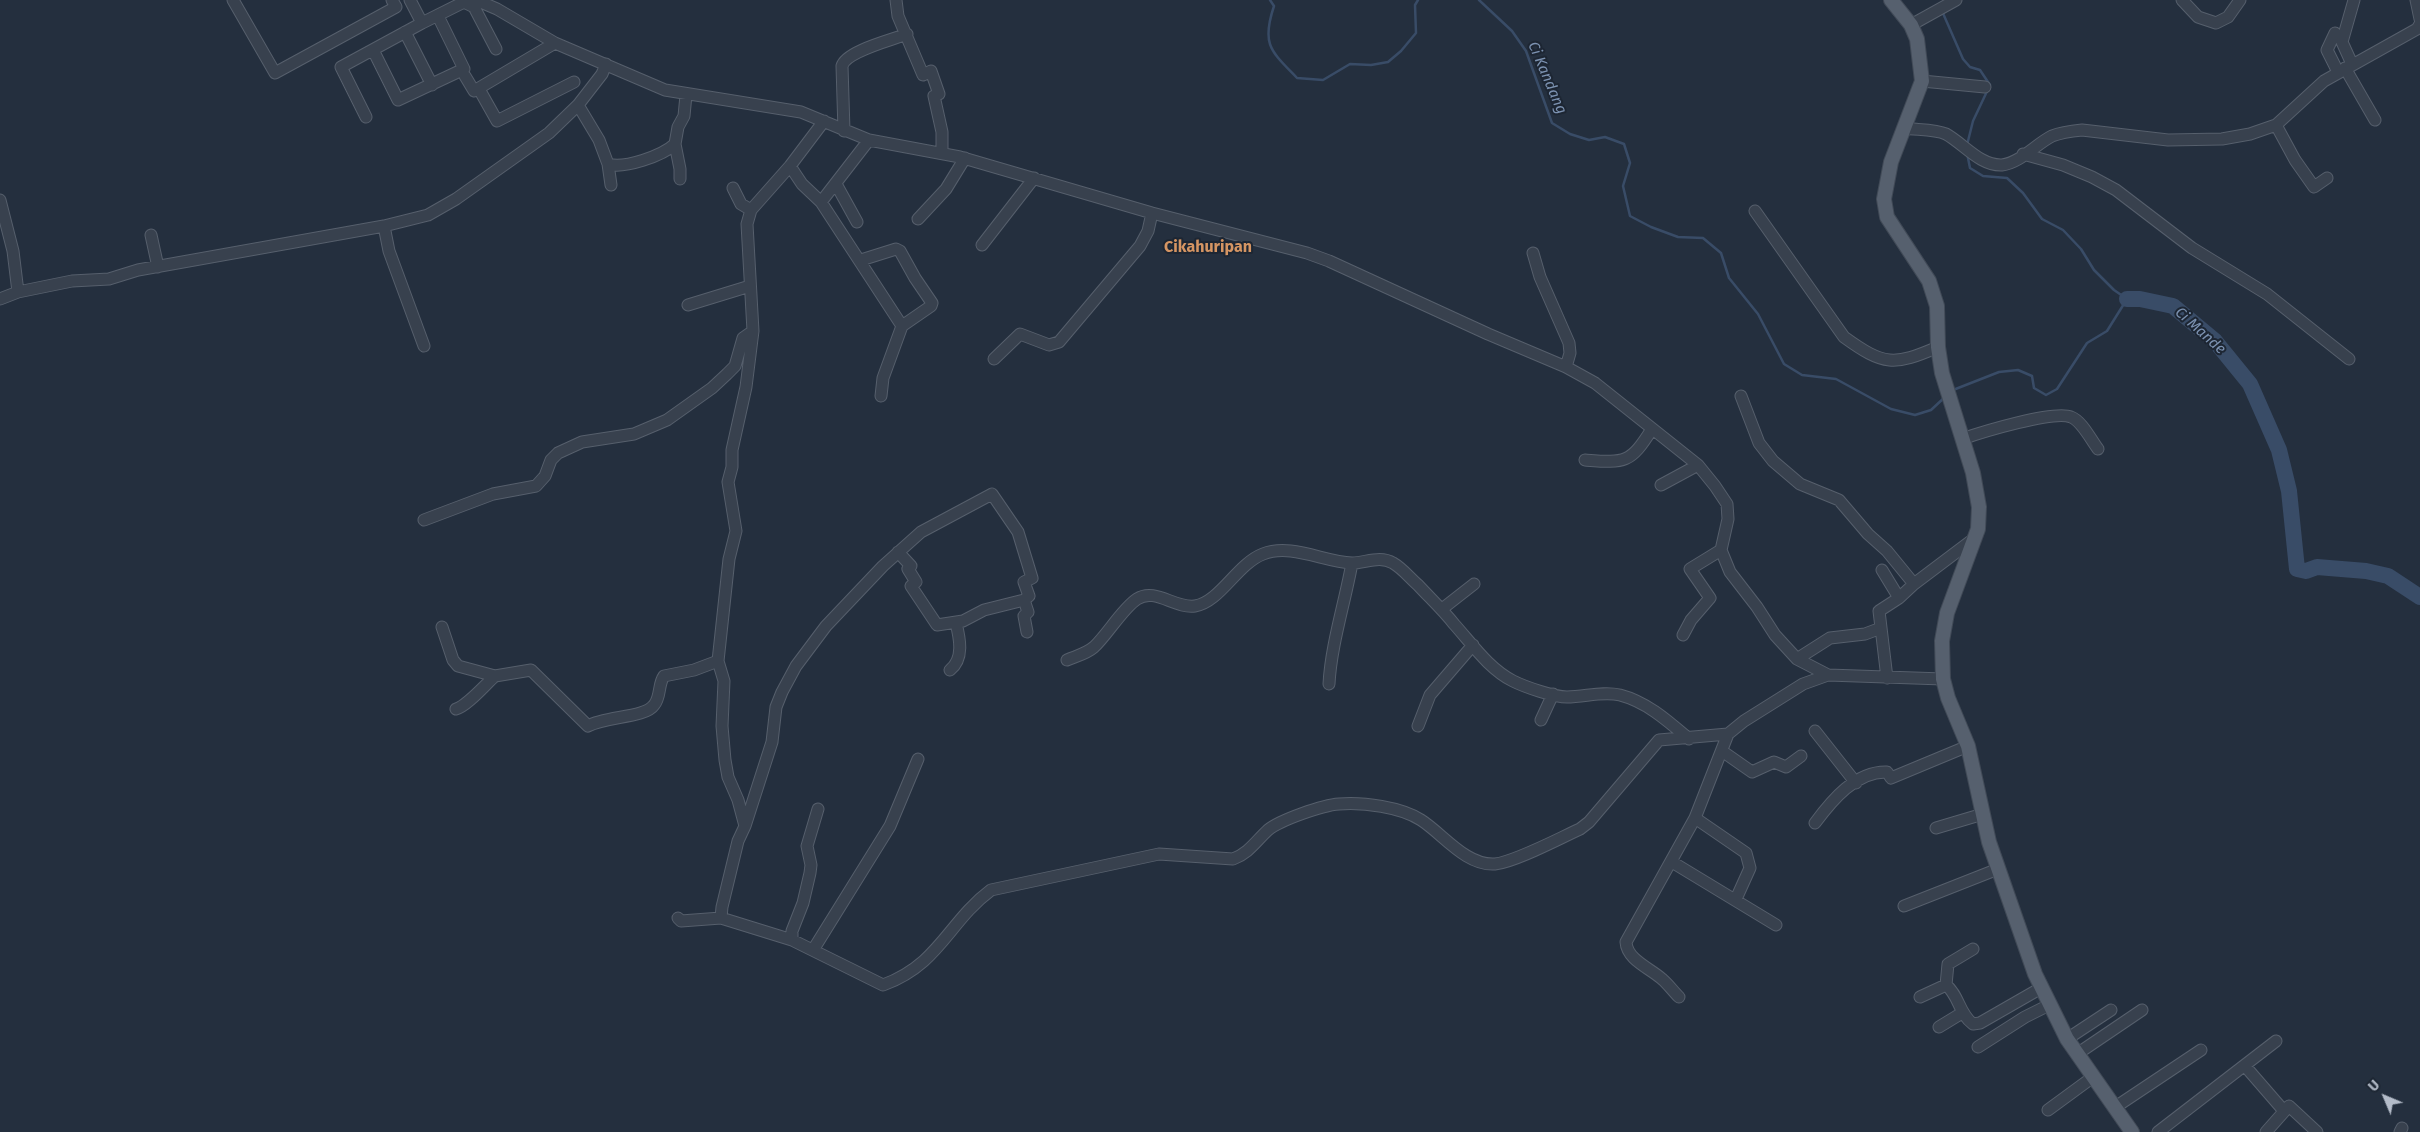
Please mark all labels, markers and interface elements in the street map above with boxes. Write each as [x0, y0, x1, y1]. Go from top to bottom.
water label: Ci Kandang [1524, 39, 1570, 117]
district label: Cikahuripan [1164, 238, 1252, 258]
water label: Ci Mande [2171, 304, 2229, 358]
north arrow [2360, 1072, 2410, 1122]
text: U [2365, 1077, 2383, 1095]

